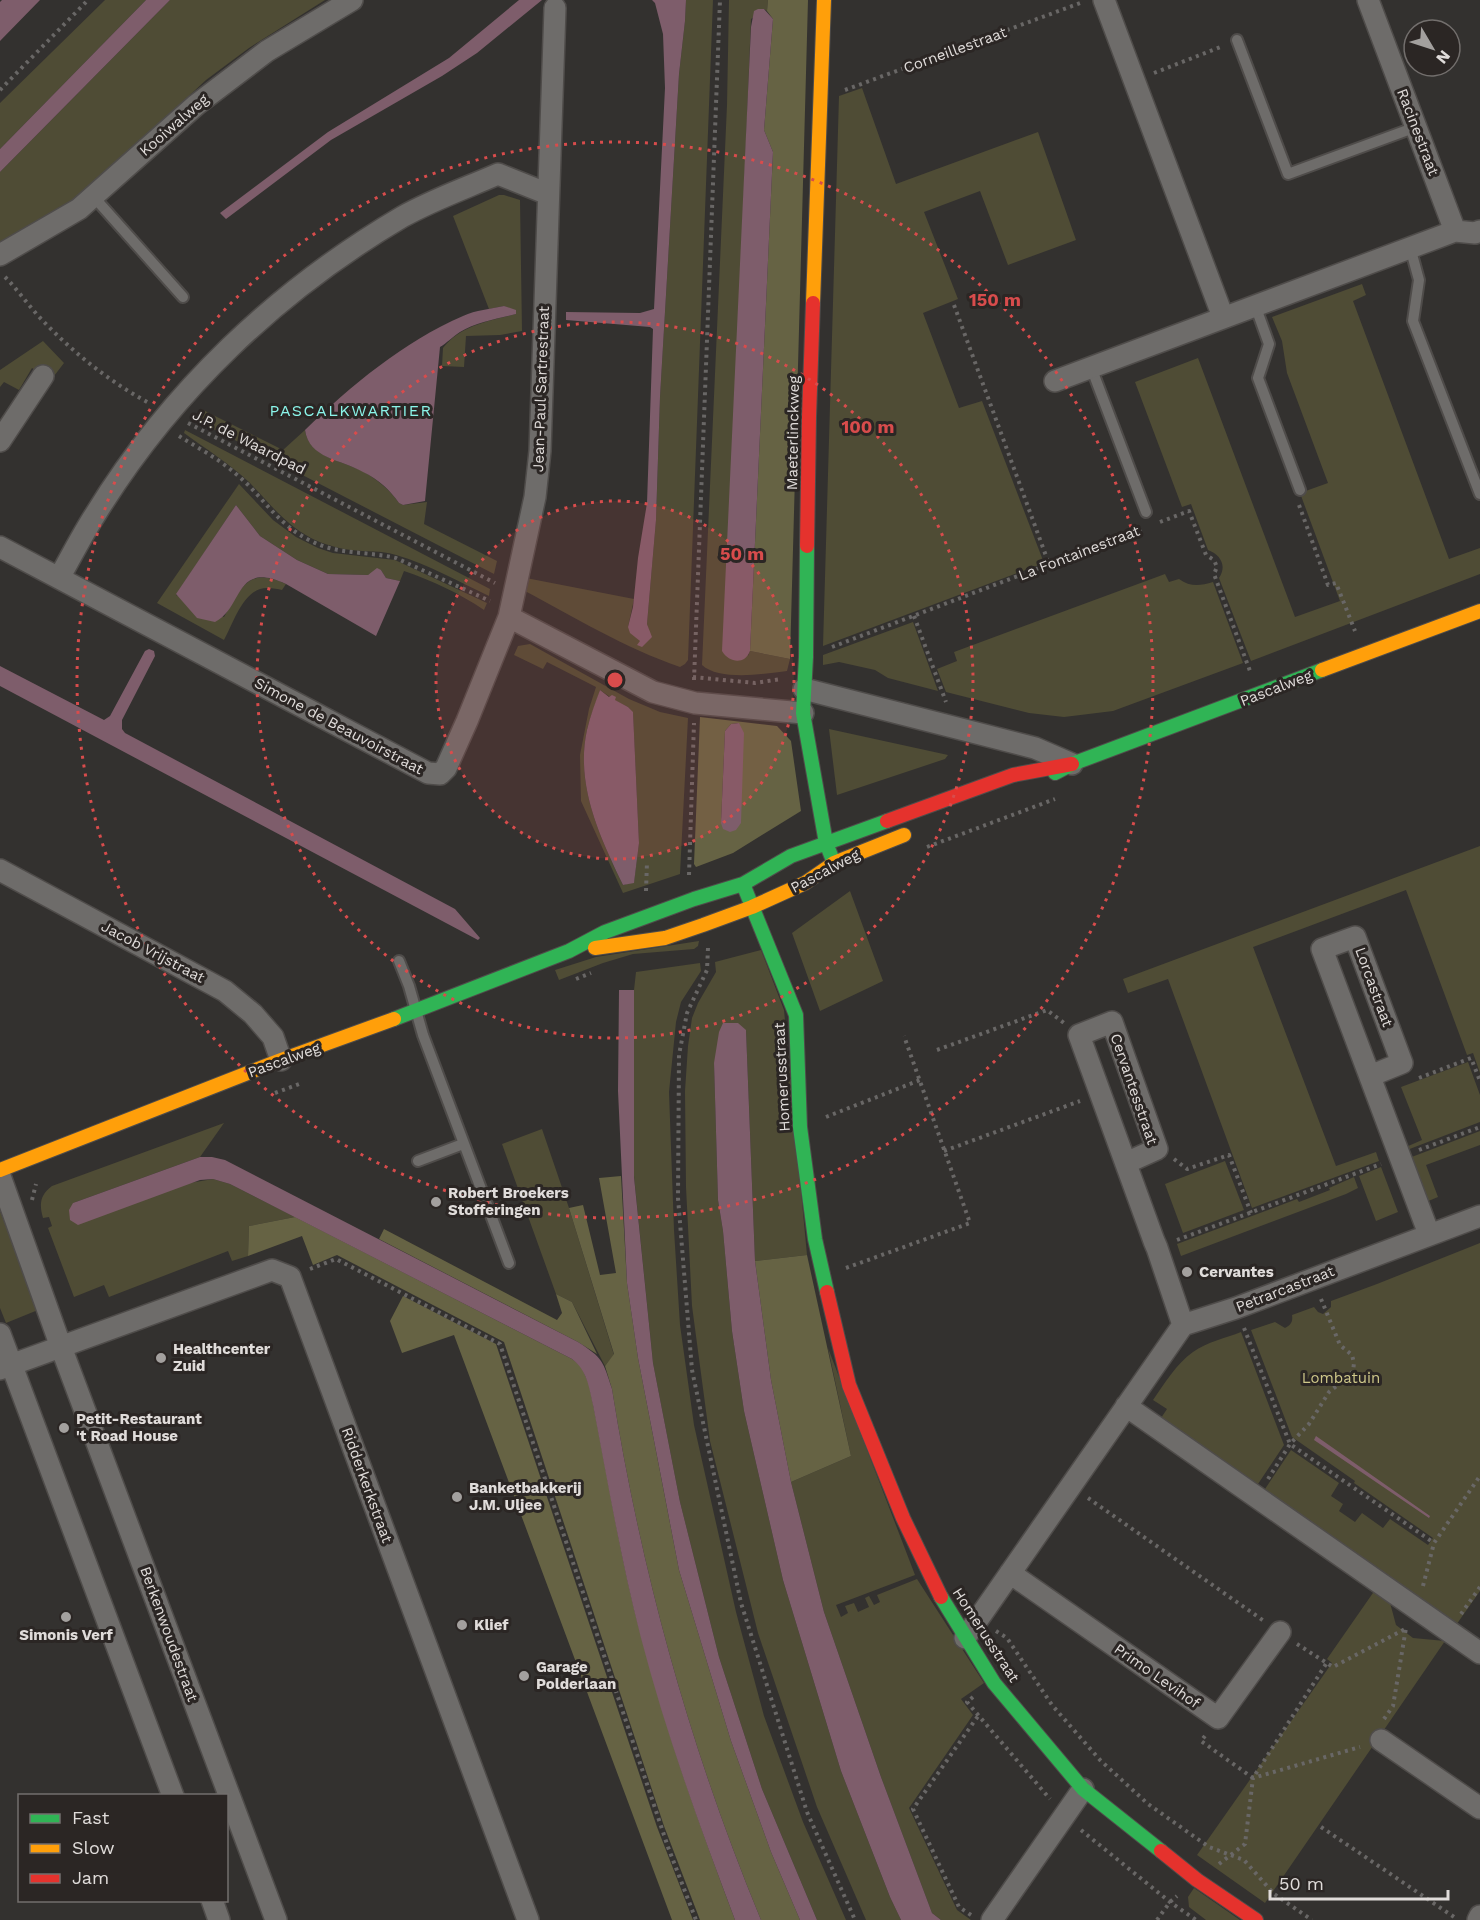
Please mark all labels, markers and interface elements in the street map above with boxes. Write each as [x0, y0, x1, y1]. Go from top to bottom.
north arrow [1402, 18, 1462, 78]
street label: Corneillestraat [901, 23, 1010, 77]
text: N [1432, 47, 1454, 68]
street label: Racinestraat [1393, 86, 1443, 179]
street label: Kooiwalweg [136, 90, 212, 160]
text: 150 m [969, 289, 1021, 310]
street label: Jean-Paul Sartrestraat [529, 305, 553, 472]
street label: Maeterlinckweg [783, 376, 803, 490]
district label: PASCALKWARTIER [269, 401, 433, 420]
street label: J.P. de Waardpad [189, 406, 309, 478]
text: 100 m [841, 416, 895, 437]
street label: La Fontainestraat [1016, 521, 1143, 584]
text: 50 m [720, 543, 764, 564]
street label: Pascalweg [1237, 666, 1315, 710]
centre of rings [605, 670, 625, 690]
street label: Simone de Beauvoirstraat [251, 674, 427, 779]
street label: Pascalweg [787, 845, 863, 897]
street label: Jacob Vrijstraat [98, 917, 208, 987]
street label: Lorcastraat [1351, 945, 1397, 1030]
street label: Homerusstraat [770, 1021, 794, 1132]
street label: Cervantesstraat [1107, 1031, 1162, 1148]
street label: Pascalweg [245, 1039, 323, 1081]
place label: Robert Broekers Stofferingen [448, 1184, 569, 1219]
marker: Robert Broekers Stofferingen [429, 1195, 443, 1209]
street label: Petrarcastraat [1233, 1262, 1337, 1316]
place label: Cervantes [1199, 1263, 1274, 1281]
marker: Cervantes [1180, 1265, 1194, 1279]
place label: Healthcenter Zuid [173, 1340, 271, 1375]
marker: Healthcenter Zuid [154, 1351, 168, 1365]
park label: Lombatuin [1302, 1369, 1380, 1387]
place label: Petit-Restaurant 't Road House [76, 1410, 202, 1445]
marker: Petit-Restaurant 't Road House [57, 1421, 71, 1435]
street label: Ridderkerkstraat [338, 1425, 397, 1546]
place label: Banketbakkerij J.M. Uljee [469, 1479, 582, 1514]
marker: Banketbakkerij J.M. Uljee [450, 1490, 464, 1504]
street label: Berkenwoudestraat [136, 1564, 202, 1705]
street label: Homerusstraat [949, 1584, 1024, 1686]
marker: Simonis Verf [59, 1610, 73, 1624]
place label: Klief [474, 1616, 509, 1634]
marker: Klief [455, 1618, 469, 1632]
place label: Simonis Verf [19, 1626, 114, 1644]
street label: Primo Levihof [1111, 1640, 1203, 1712]
place label: Garage Polderlaan [536, 1658, 616, 1693]
marker: Garage Polderlaan [517, 1669, 531, 1683]
legend [18, 1794, 228, 1902]
text: Fast [72, 1807, 110, 1828]
text: Slow [72, 1837, 115, 1858]
scale bar [1270, 1863, 1448, 1901]
text: Jam [72, 1867, 109, 1888]
text: 50 m [1279, 1873, 1324, 1894]

